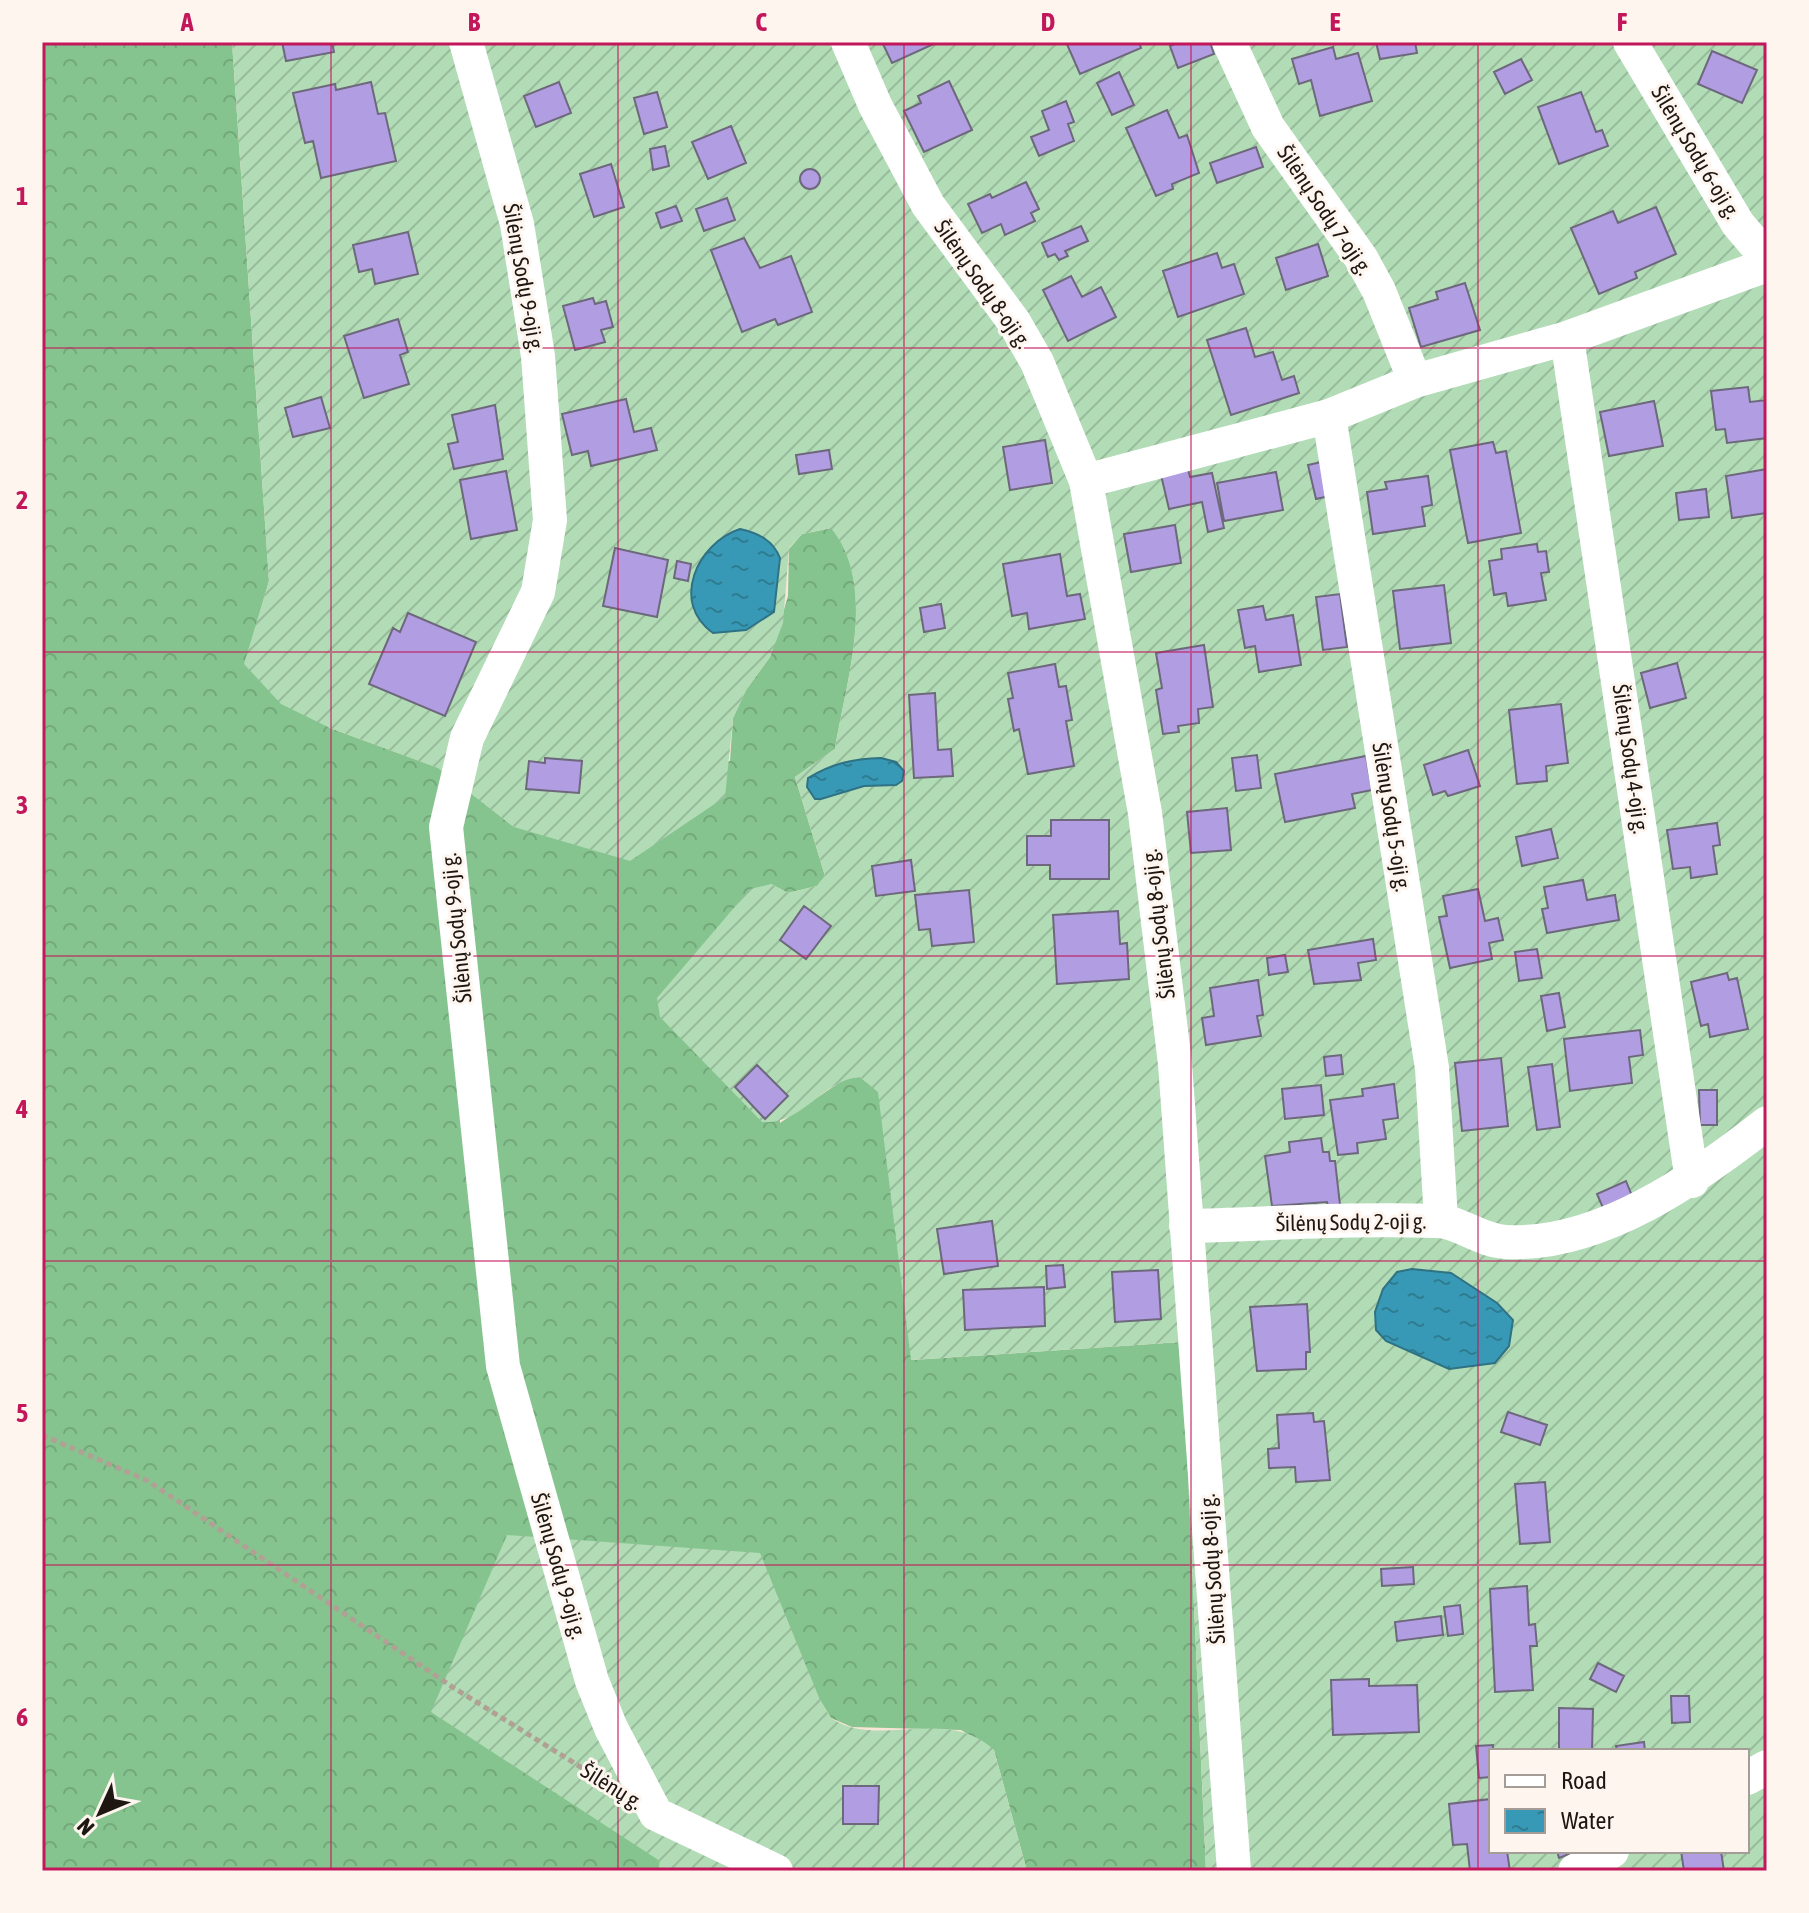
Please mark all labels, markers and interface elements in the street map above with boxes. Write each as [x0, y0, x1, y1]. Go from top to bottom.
text: A [180, 7, 194, 37]
text: B [468, 7, 481, 37]
text: C [755, 7, 767, 37]
text: D [1041, 7, 1055, 37]
text: E [1329, 7, 1341, 37]
text: F [1617, 7, 1628, 37]
street label: Šilėnų Sodų 6-oji g. [1646, 81, 1746, 223]
street label: Šilėnų Sodų 7-oji g. [1272, 140, 1378, 280]
text: 1 [16, 181, 28, 211]
street label: Šilėnų Sodų 9-oji g. [498, 202, 550, 354]
street label: Šilėnų Sodų 8-oji g. [929, 215, 1037, 353]
text: 2 [16, 485, 28, 515]
street label: Šilėnų Sodų 4-oji g. [1608, 683, 1654, 835]
street label: Šilėnų Sodų 5-oji g. [1367, 741, 1417, 893]
text: 3 [16, 790, 28, 820]
street label: Šilėnų Sodų 8-oji g. [1136, 848, 1180, 1000]
street label: Šilėnų Sodų 9-oji g. [435, 852, 477, 1004]
text: 4 [15, 1094, 28, 1124]
street label: Šilėnų Sodų 2-oji g. [1276, 1208, 1427, 1236]
text: 5 [16, 1398, 28, 1428]
street label: Šilėnų Sodų 9-oji g. [526, 1490, 592, 1642]
street label: Šilėnų Sodų 8-oji g. [1194, 1493, 1230, 1645]
text: 6 [16, 1702, 28, 1732]
legend [1489, 1749, 1749, 1853]
street label: Šilėnų g. [576, 1757, 648, 1815]
text: Road [1561, 1767, 1607, 1794]
north arrow [60, 1773, 140, 1853]
text: Water [1561, 1807, 1614, 1834]
text: N [72, 1813, 99, 1841]

